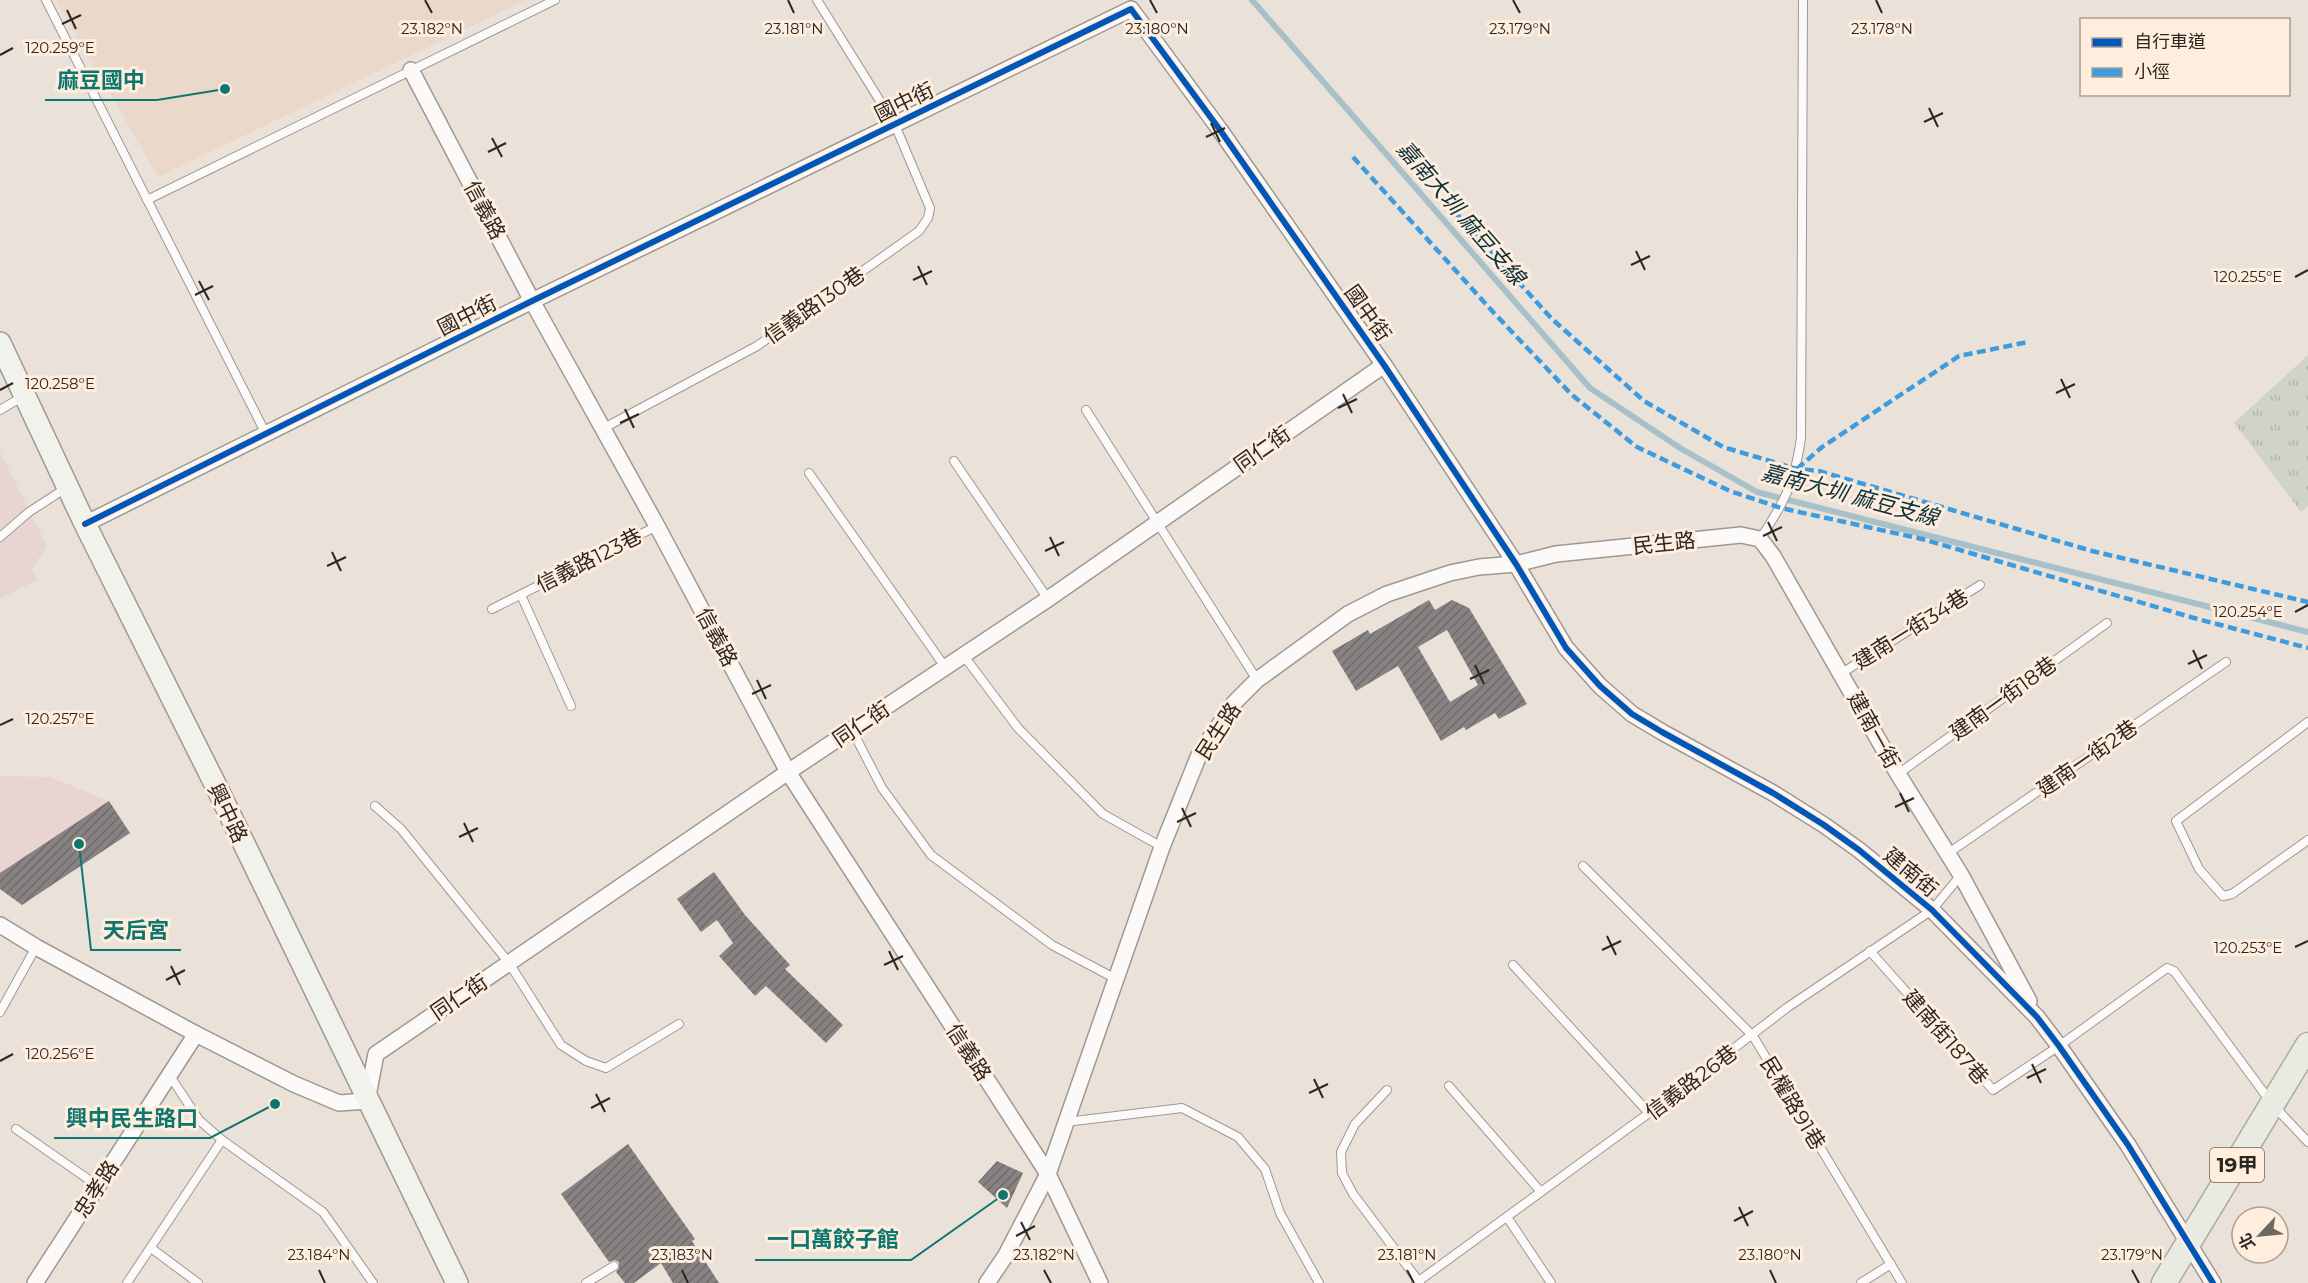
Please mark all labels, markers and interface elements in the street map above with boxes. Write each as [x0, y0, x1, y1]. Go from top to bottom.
legend [2080, 18, 2290, 96]
text: 23.182°N [401, 19, 463, 38]
text: 23.181°N [765, 19, 823, 38]
text: 23.180°N [1125, 19, 1189, 38]
text: 23.179°N [1489, 19, 1551, 38]
text: 23.178°N [1851, 19, 1913, 38]
text: 自行車道 [2134, 31, 2206, 53]
text: 120.259°E [25, 38, 95, 57]
callout: 麻豆國中 [45, 60, 157, 100]
text: 小徑 [2134, 61, 2170, 83]
text: 麻豆國中 [57, 67, 145, 94]
street label: 國中街 [870, 77, 938, 127]
water label: 嘉南大圳 麻豆支線 [1391, 136, 1533, 293]
street label: 信義路 [459, 176, 511, 244]
street label: 信義路130巷 [759, 261, 869, 349]
text: 120.255°E [2214, 267, 2282, 286]
street label: 國中街 [1340, 280, 1396, 346]
street label: 國中街 [433, 290, 501, 340]
text: 120.258°E [25, 374, 95, 393]
street label: 同仁街 [1229, 421, 1295, 477]
water label: 嘉南大圳 麻豆支線 [1759, 458, 1944, 532]
street label: 信義路123巷 [532, 523, 646, 597]
street label: 民生路 [1631, 527, 1697, 559]
street label: 建南一街34巷 [1849, 584, 1973, 674]
text: 120.254°E [2213, 602, 2283, 621]
street label: 信義路 [691, 603, 743, 671]
street label: 建南一街18巷 [1945, 651, 2061, 745]
street label: 建南一街 [1843, 687, 1905, 773]
street label: 同仁街 [828, 696, 894, 752]
street label: 民生路 [1190, 698, 1246, 764]
text: 120.257°E [25, 709, 95, 728]
street label: 建南一街2巷 [2032, 714, 2142, 802]
street label: 興中路 [203, 779, 253, 847]
street label: 建南街 [1879, 842, 1943, 902]
callout: 天后宮 [91, 910, 181, 950]
text: 天后宮 [103, 917, 169, 944]
text: 120.253°E [2214, 938, 2282, 957]
street label: 同仁街 [426, 969, 492, 1025]
street label: 建南街187巷 [1898, 985, 1994, 1089]
street label: 信義路 [941, 1019, 997, 1085]
street label: 信義路26巷 [1640, 1039, 1742, 1125]
text: 120.256°E [25, 1044, 95, 1063]
street label: 民權路91巷 [1755, 1052, 1831, 1154]
callout: 興中民生路口 [54, 1098, 210, 1138]
text: 興中民生路口 [66, 1105, 198, 1132]
road number: 19甲 [2210, 1148, 2264, 1182]
street label: 忠孝路 [68, 1156, 124, 1222]
north arrow [2230, 1205, 2290, 1265]
callout: 一口萬餃子館 [755, 1220, 911, 1260]
text: 一口萬餃子館 [767, 1226, 899, 1253]
text: 北 [2235, 1230, 2259, 1253]
text: 23.184°N [288, 1245, 350, 1264]
text: 23.183°N [651, 1245, 713, 1264]
text: 23.182°N [1013, 1245, 1075, 1264]
text: 23.181°N [1378, 1245, 1436, 1264]
text: 23.180°N [1738, 1245, 1802, 1264]
text: 23.179°N [2101, 1245, 2163, 1264]

